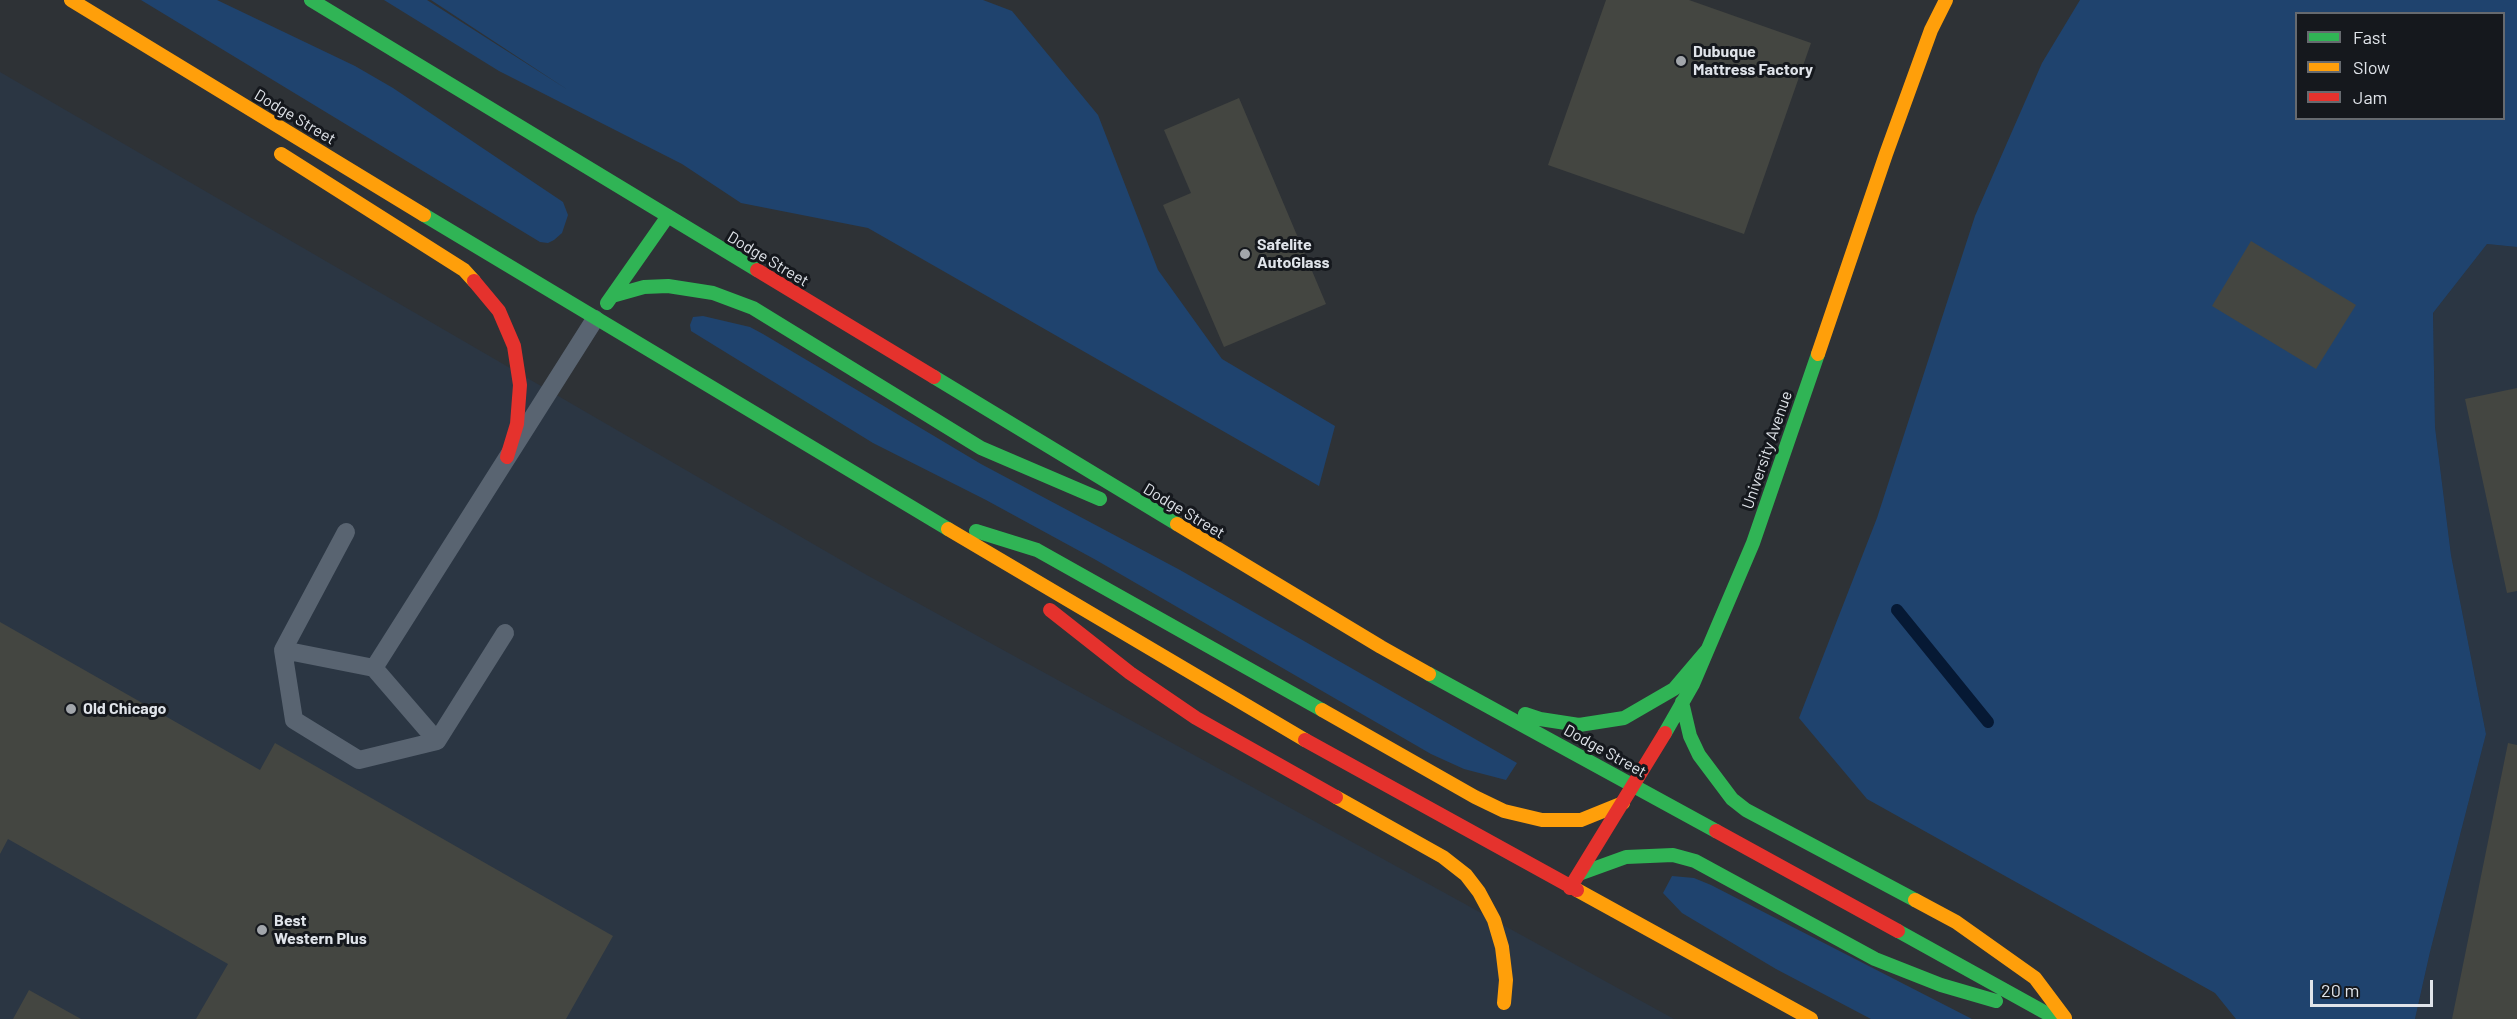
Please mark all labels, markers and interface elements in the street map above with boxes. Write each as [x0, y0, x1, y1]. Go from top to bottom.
legend [2295, 12, 2505, 120]
text: Fast [2353, 26, 2387, 48]
place label: Dubuque Mattress Factory [1693, 42, 1813, 80]
marker: Dubuque Mattress Factory [1674, 54, 1688, 68]
text: Slow [2353, 56, 2390, 78]
street label: Dodge Street [251, 85, 339, 149]
text: Jam [2353, 86, 2387, 108]
street label: Dodge Street [724, 227, 812, 291]
place label: Safelite AutoGlass [1257, 235, 1329, 273]
marker: Safelite AutoGlass [1238, 247, 1252, 261]
street label: University Avenue [1738, 388, 1796, 512]
street label: Dodge Street [1140, 479, 1228, 543]
place label: Old Chicago [83, 699, 167, 719]
marker: Old Chicago [64, 702, 78, 716]
street label: Dodge Street [1560, 720, 1650, 782]
place label: Best Western Plus [274, 911, 367, 949]
marker: Best Western Plus [255, 923, 269, 937]
scale bar [2313, 968, 2436, 1006]
text: 20 m [2321, 979, 2359, 1001]

